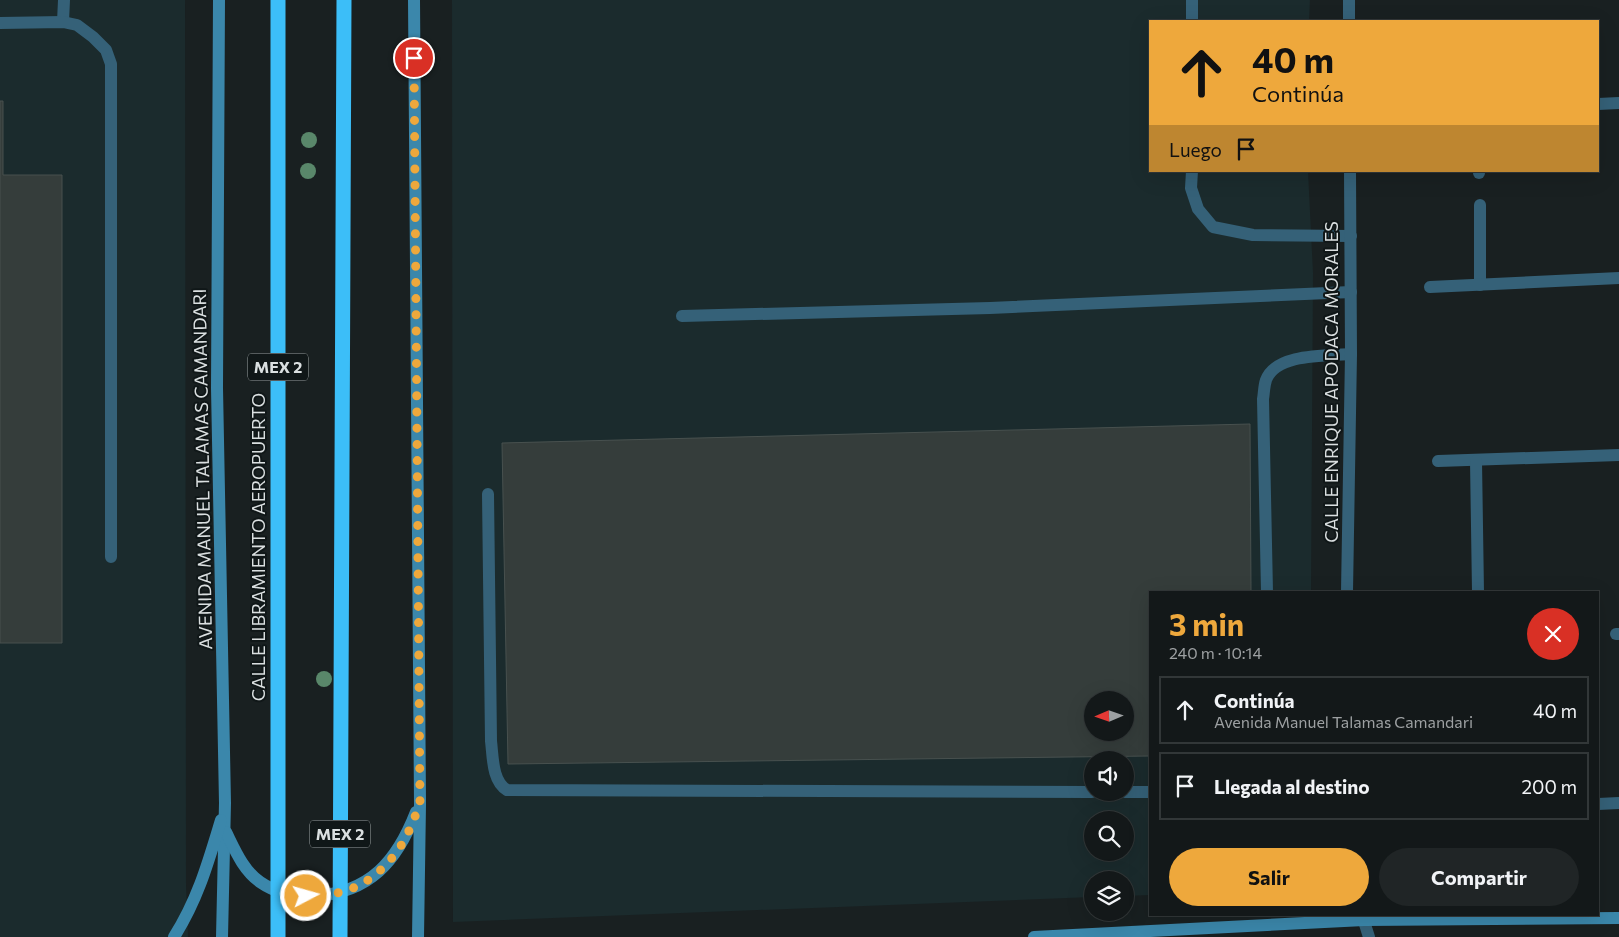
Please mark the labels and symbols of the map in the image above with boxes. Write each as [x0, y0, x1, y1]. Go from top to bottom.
pin [393, 37, 435, 79]
street label: CALLE ENRIQUE APODACA MORALES [1320, 221, 1342, 543]
street label: AVENIDA MANUEL TALAMAS CAMANDARI [188, 288, 216, 650]
road number: MEX 2 [248, 354, 308, 381]
street label: CALLE LIBRAMIENTO AEROPUERTO [247, 393, 269, 701]
north arrow [1084, 691, 1134, 741]
road number: MEX 2 [310, 821, 370, 848]
position arrow [279, 869, 331, 921]

